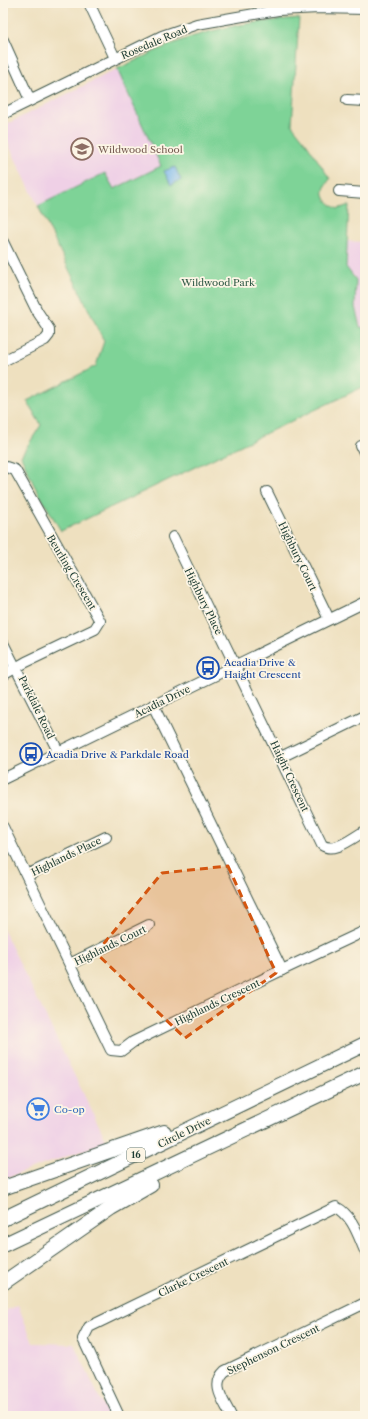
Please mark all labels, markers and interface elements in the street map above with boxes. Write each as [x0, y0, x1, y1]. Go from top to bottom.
street label: Rosedale Road [119, 23, 189, 62]
school or university icon: Wildwood School [69, 136, 95, 162]
place label: Wildwood School [97, 143, 183, 156]
park label: Wildwood Park [180, 276, 256, 289]
street label: Highbury Court [275, 520, 320, 593]
street label: Beurling Crescent [44, 532, 99, 613]
street label: Highbury Place [182, 565, 226, 637]
bus stop icon: Acadia Drive & Haight Crescent [195, 655, 221, 681]
place label: Acadia Drive & Haight Crescent [223, 656, 301, 681]
street label: Parkdale Road [16, 674, 57, 741]
street label: Acadia Drive [131, 682, 193, 721]
street label: Haight Crescent [267, 739, 312, 814]
bus stop icon: Acadia Drive & Parkdale Road [18, 741, 44, 767]
place label: Acadia Drive & Parkdale Road [45, 748, 189, 761]
street label: Highlands Place [29, 834, 104, 879]
street label: Highlands Court [72, 922, 149, 969]
street label: Highlands Crescent [173, 976, 262, 1029]
supermarket icon: Co-op [25, 1096, 51, 1122]
place label: Co-op [54, 1103, 85, 1116]
street label: Circle Drive [156, 1114, 213, 1151]
road number: 16 [127, 1148, 145, 1162]
street label: Clarke Crescent [156, 1255, 231, 1300]
street label: Stephenson Crescent [225, 1321, 322, 1377]

